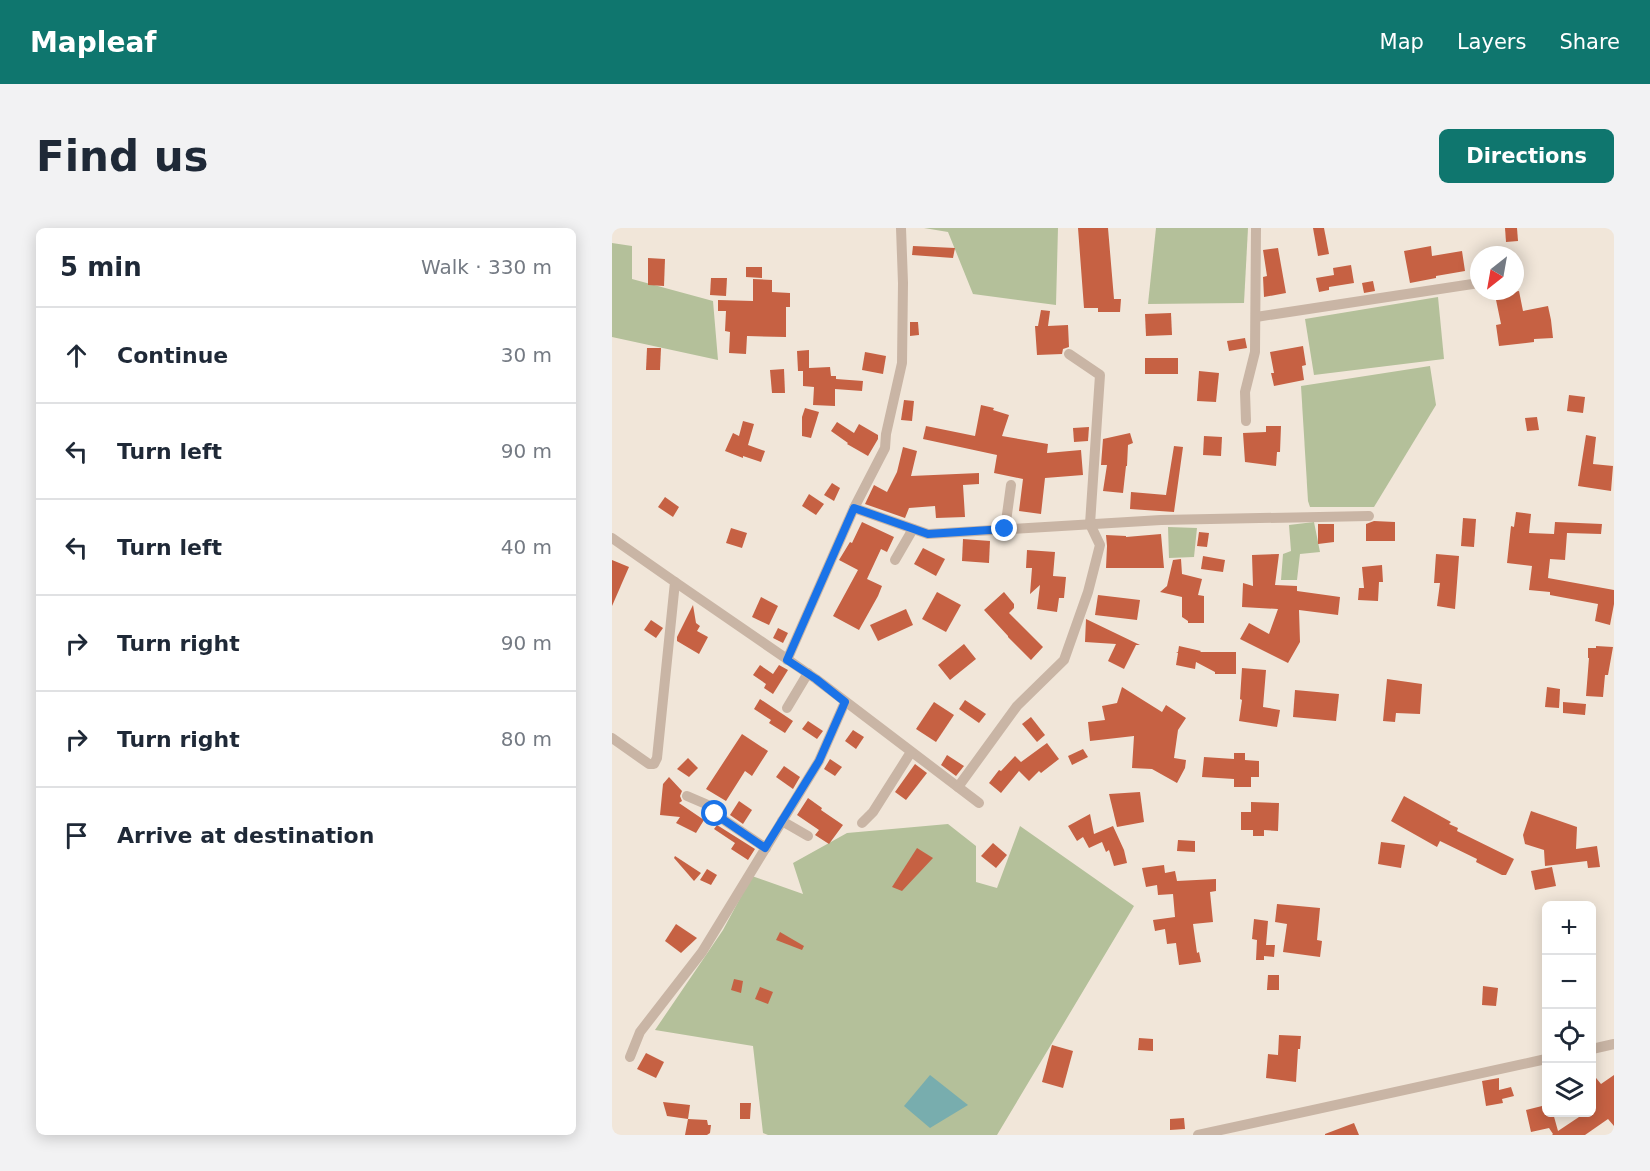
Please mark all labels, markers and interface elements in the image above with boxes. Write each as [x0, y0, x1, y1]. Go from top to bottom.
text: Mapleaf [30, 26, 156, 59]
text: Map [1380, 30, 1424, 54]
text: Layers [1457, 30, 1526, 54]
text: Share [1559, 30, 1620, 54]
button: Directions [1439, 129, 1614, 183]
text: Find us [36, 132, 209, 181]
north arrow [1470, 246, 1524, 300]
text: 5 min [60, 252, 142, 282]
text: Walk · 330 m [421, 255, 552, 279]
icon: ahead [60, 339, 93, 372]
text: Continue [117, 343, 228, 368]
text: 30 m [501, 343, 552, 367]
icon: left [60, 435, 93, 468]
text: Turn left [117, 439, 222, 464]
text: 90 m [501, 439, 552, 463]
route end [991, 515, 1017, 541]
icon: left [60, 531, 93, 564]
text: Turn left [117, 535, 222, 560]
text: 40 m [501, 535, 552, 559]
icon: right [60, 627, 93, 660]
text: Turn right [117, 631, 240, 656]
text: 90 m [501, 631, 552, 655]
icon: right [60, 723, 93, 756]
text: Turn right [117, 727, 240, 752]
text: 80 m [501, 727, 552, 751]
route start [701, 800, 727, 826]
icon: arrive [60, 819, 93, 852]
text: Arrive at destination [117, 823, 374, 848]
map controls [1542, 901, 1596, 1117]
button: + [1542, 901, 1596, 955]
button: − [1542, 955, 1596, 1009]
button: locate [1542, 1009, 1596, 1063]
button: layers [1542, 1063, 1596, 1117]

